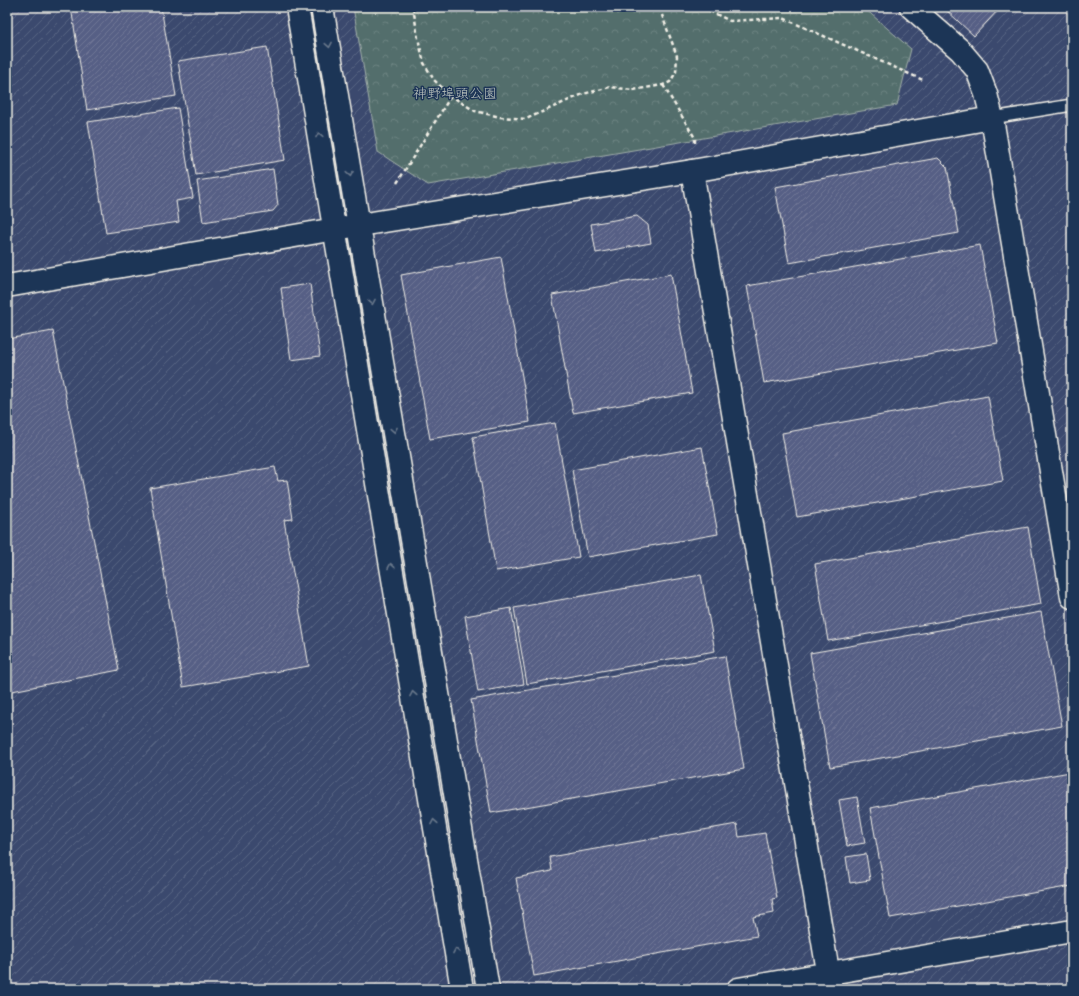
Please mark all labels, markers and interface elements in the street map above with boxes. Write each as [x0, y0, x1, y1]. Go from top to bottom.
one-way arrow [324, 42, 332, 49]
park label: 神野埠頭公園 [413, 85, 497, 102]
one-way arrow [315, 132, 323, 139]
one-way arrow [346, 170, 354, 177]
one-way arrow [368, 299, 376, 305]
one-way arrow [389, 427, 398, 433]
one-way arrow [387, 563, 396, 569]
one-way arrow [409, 691, 418, 697]
one-way arrow [430, 819, 439, 825]
one-way arrow [452, 947, 461, 954]

